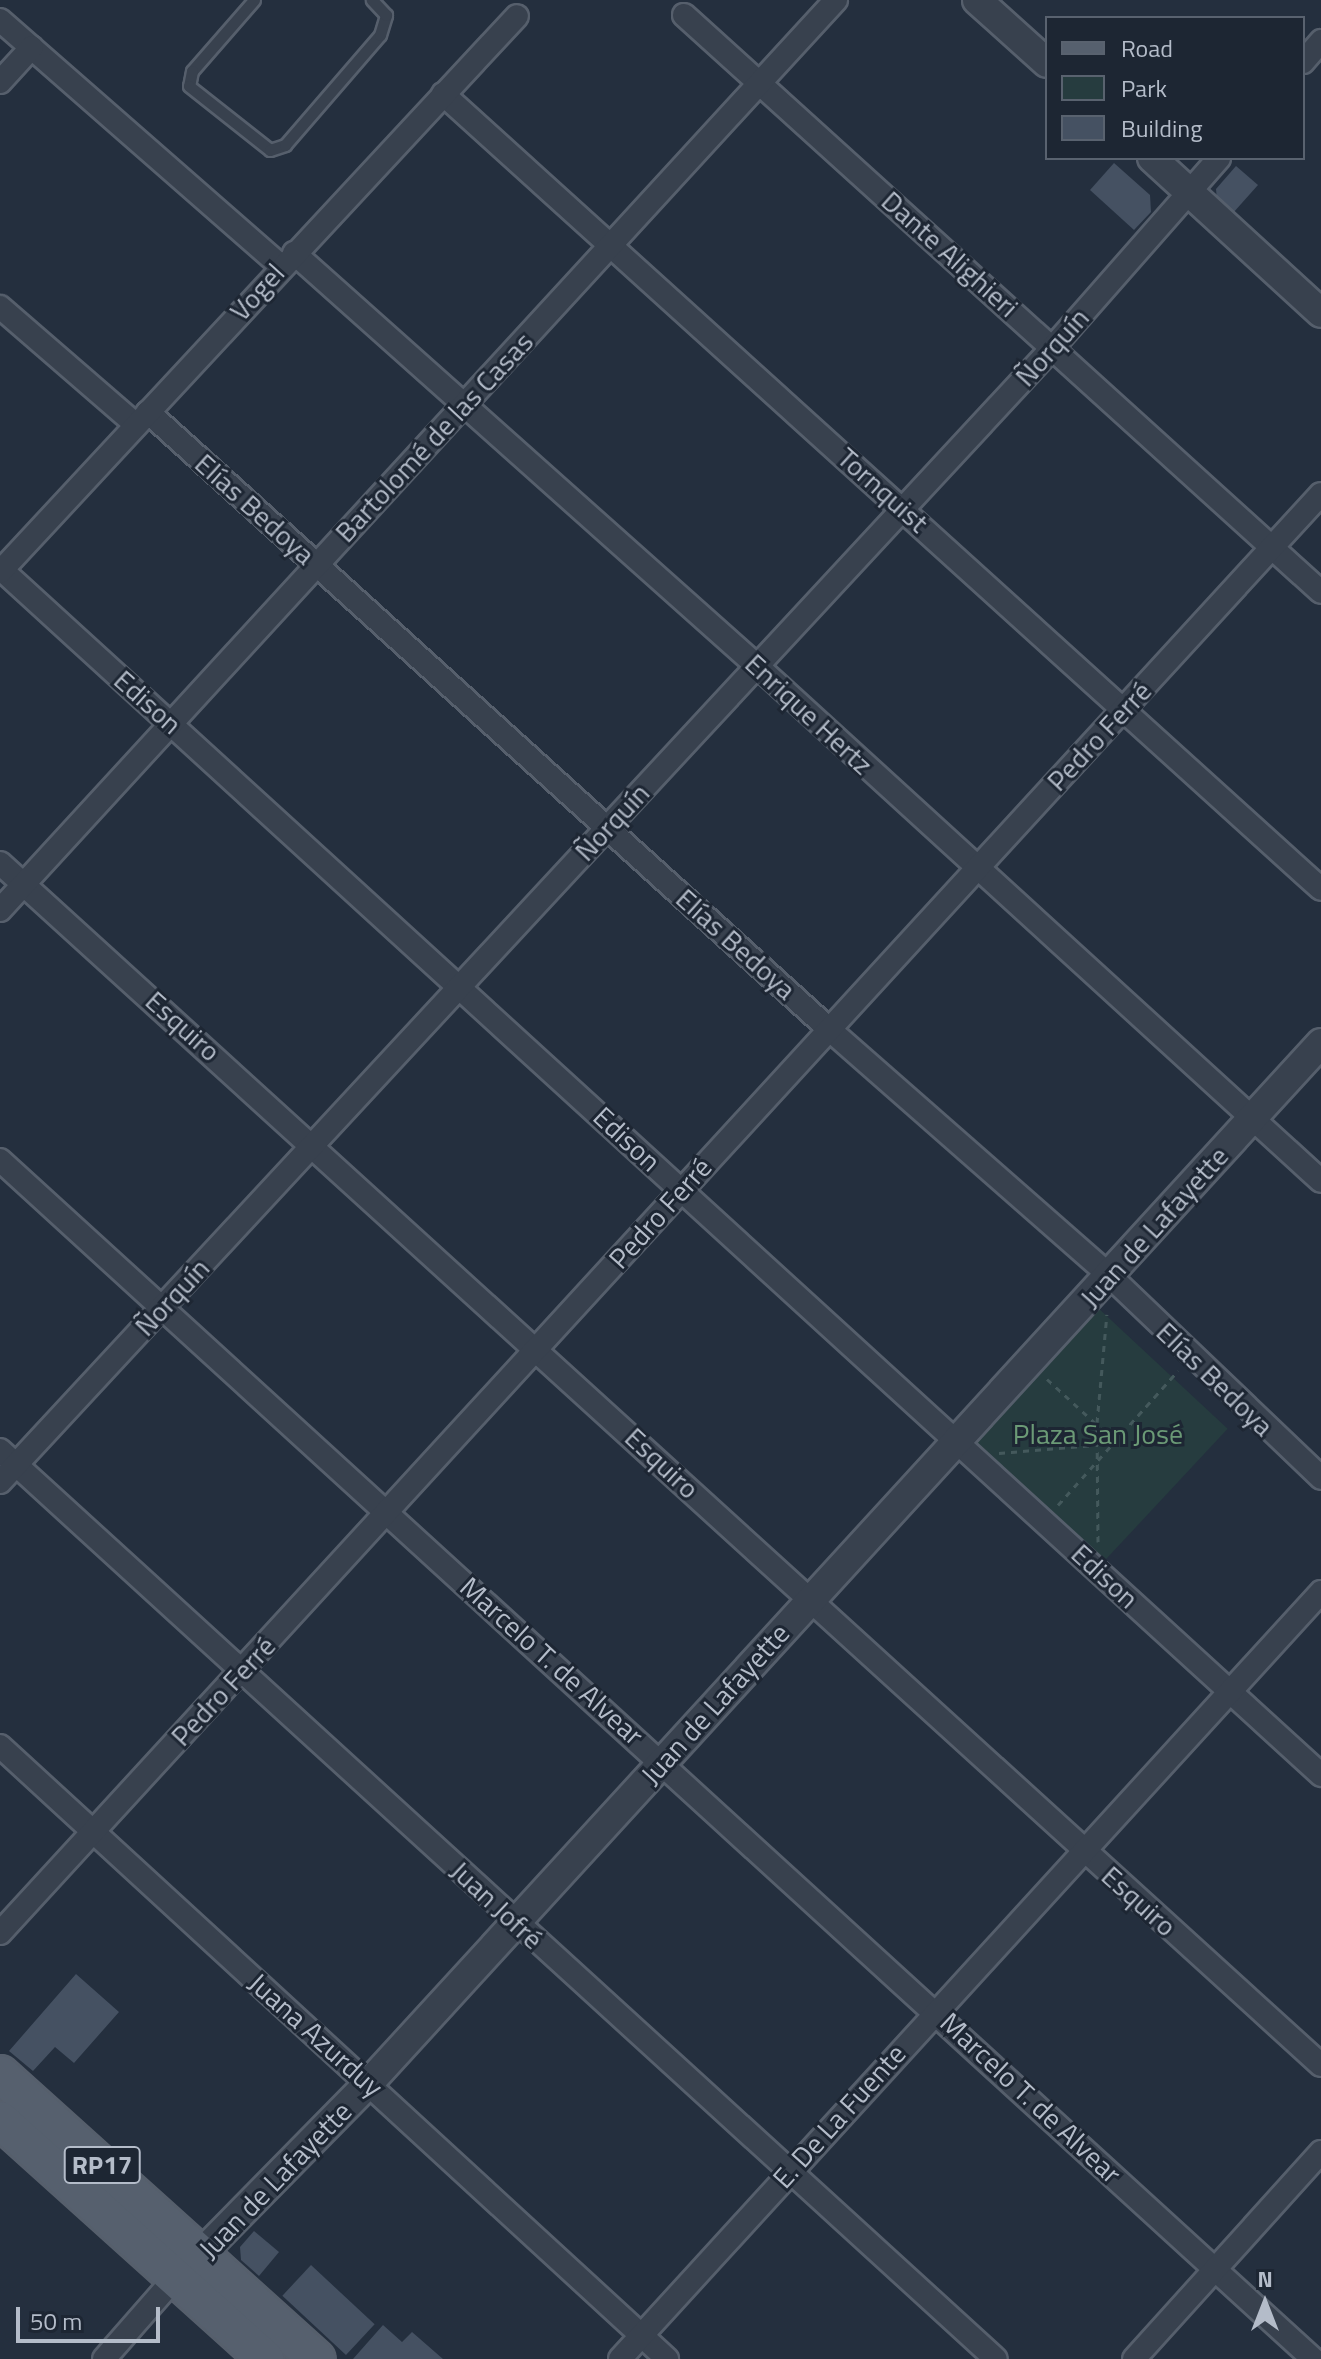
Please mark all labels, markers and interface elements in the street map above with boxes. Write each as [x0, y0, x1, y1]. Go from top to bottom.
legend [1045, 16, 1305, 160]
text: Road [1121, 30, 1173, 66]
text: Park [1121, 70, 1167, 106]
text: Building [1121, 110, 1203, 146]
street label: Dante Alighieri [875, 184, 1025, 324]
street label: Vogel [223, 257, 291, 327]
street label: Ñorquín [1008, 301, 1096, 393]
street label: Bartolomé de las Casas [328, 325, 540, 549]
street label: Tornquist [831, 441, 935, 539]
street label: Elías Bedoya [188, 447, 322, 571]
street label: Enrique Hertz [739, 647, 879, 781]
street label: Edison [107, 663, 189, 741]
street label: Pedro Ferré [1040, 674, 1158, 798]
street label: Ñorquín [568, 776, 656, 868]
street label: Elías Bedoya [669, 882, 803, 1006]
street label: Esquiro [139, 984, 227, 1068]
street label: Edison [587, 1100, 667, 1178]
street label: Juan de Lafayette [1073, 1140, 1235, 1314]
street label: Pedro Ferré [602, 1151, 718, 1275]
street label: Ñorquín [128, 1251, 216, 1343]
street label: Elías Bedoya [1150, 1315, 1280, 1443]
park label: Plaza San José [1013, 1417, 1183, 1451]
street label: Esquiro [618, 1421, 706, 1505]
street label: Edison [1065, 1537, 1145, 1615]
street label: Marcelo T. de Alvear [453, 1570, 651, 1752]
street label: Juan de Lafayette [634, 1617, 796, 1791]
street label: Pedro Ferré [164, 1629, 282, 1753]
street label: Juan Jofré [444, 1854, 550, 1956]
street label: Esquiro [1095, 1859, 1183, 1943]
street label: Juana Azurduy [242, 1966, 390, 2104]
street label: Marcelo T. de Alvear [934, 2006, 1128, 2190]
street label: E. De La Fuente [766, 2037, 912, 2195]
street label: Juan de Lafayette [192, 2095, 358, 2265]
road number: RP17 [62, 2143, 142, 2187]
text: N [1257, 2262, 1273, 2296]
north arrow [1225, 2263, 1305, 2343]
scale bar [20, 2291, 164, 2341]
text: 50 m [30, 2303, 82, 2339]

